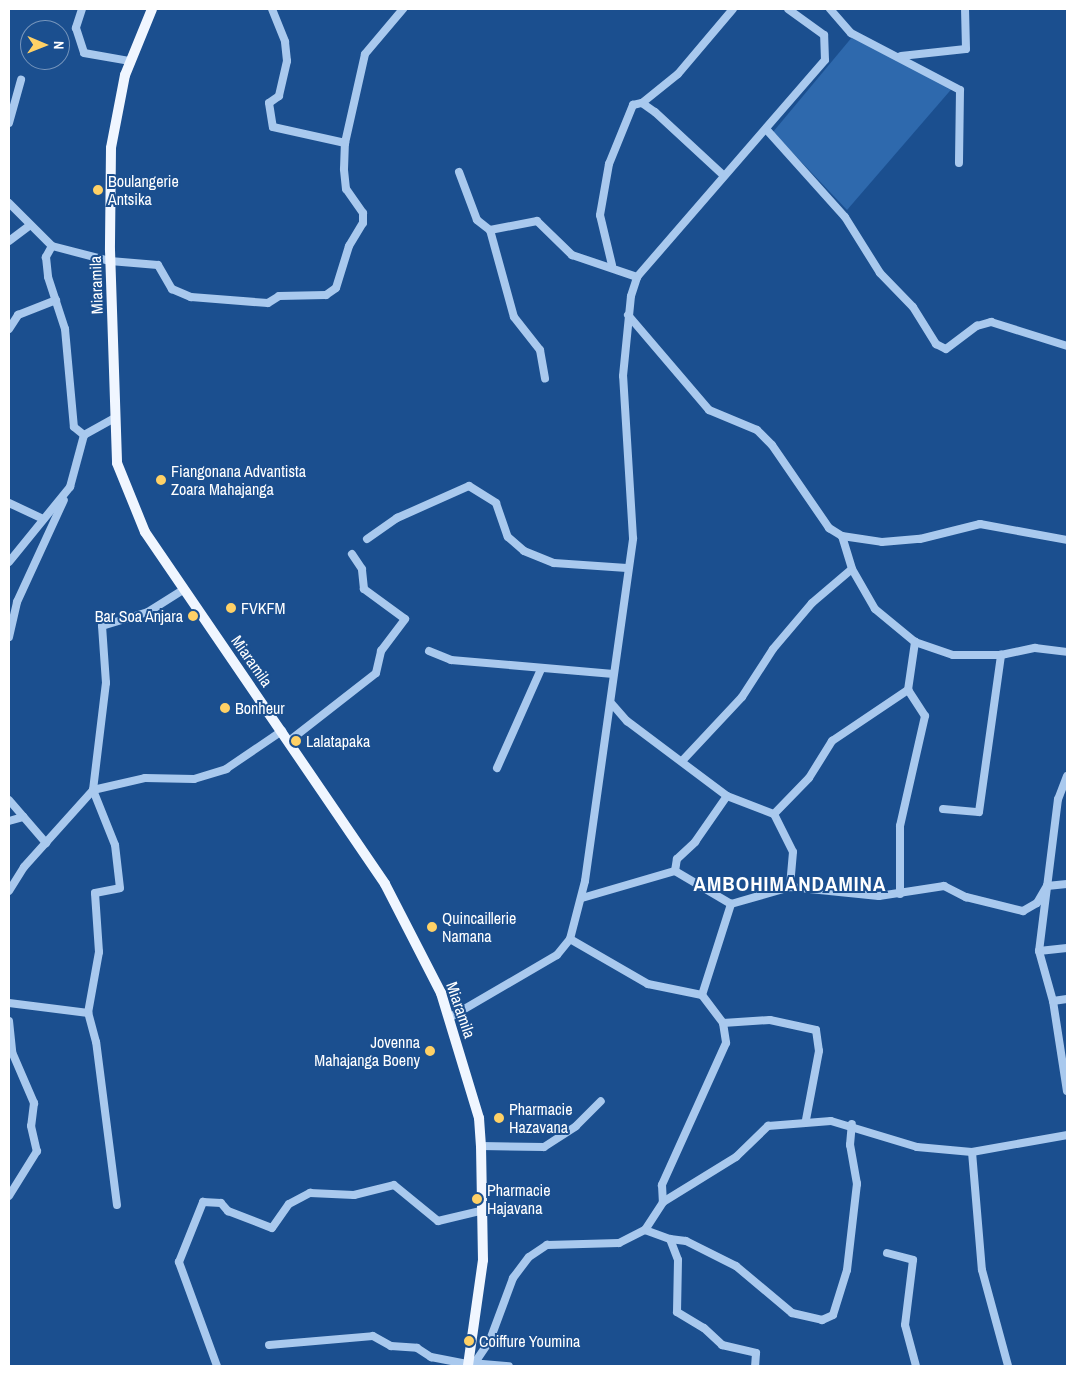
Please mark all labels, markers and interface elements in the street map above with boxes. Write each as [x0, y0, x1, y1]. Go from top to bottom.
north arrow [20, 20, 70, 70]
text: N [50, 41, 68, 50]
place label: Boulangerie Antsika [108, 171, 179, 209]
marker: Boulangerie Antsika [92, 184, 104, 196]
street label: Miaramila [85, 256, 107, 314]
place label: Fiangonana Advantista Zoara Mahajanga [171, 461, 307, 499]
marker: Fiangonana Advantista Zoara Mahajanga [155, 474, 167, 486]
place label: FVKFM [241, 598, 285, 618]
marker: FVKFM [225, 602, 237, 614]
place label: Bar Soa Anjara [94, 606, 183, 626]
marker: Bar Soa Anjara [187, 610, 199, 622]
street label: Miaramila [227, 632, 277, 690]
place label: Bonheur [235, 698, 285, 718]
marker: Bonheur [219, 702, 231, 714]
place label: Lalatapaka [306, 731, 370, 751]
marker: Lalatapaka [290, 735, 302, 747]
district label: AMBOHIMANDAMINA [692, 871, 888, 897]
place label: Quincaillerie Namana [442, 908, 516, 946]
marker: Quincaillerie Namana [426, 921, 438, 933]
street label: Miaramila [442, 979, 480, 1041]
place label: Jovenna Mahajanga Boeny [314, 1032, 420, 1070]
marker: Jovenna Mahajanga Boeny [424, 1045, 436, 1057]
place label: Pharmacie Hazavana [509, 1099, 572, 1137]
marker: Pharmacie Hazavana [493, 1112, 505, 1124]
place label: Pharmacie Hajavana [487, 1180, 550, 1218]
marker: Pharmacie Hajavana [471, 1193, 483, 1205]
place label: Coiffure Youmina [479, 1331, 581, 1351]
marker: Coiffure Youmina [463, 1335, 475, 1347]

